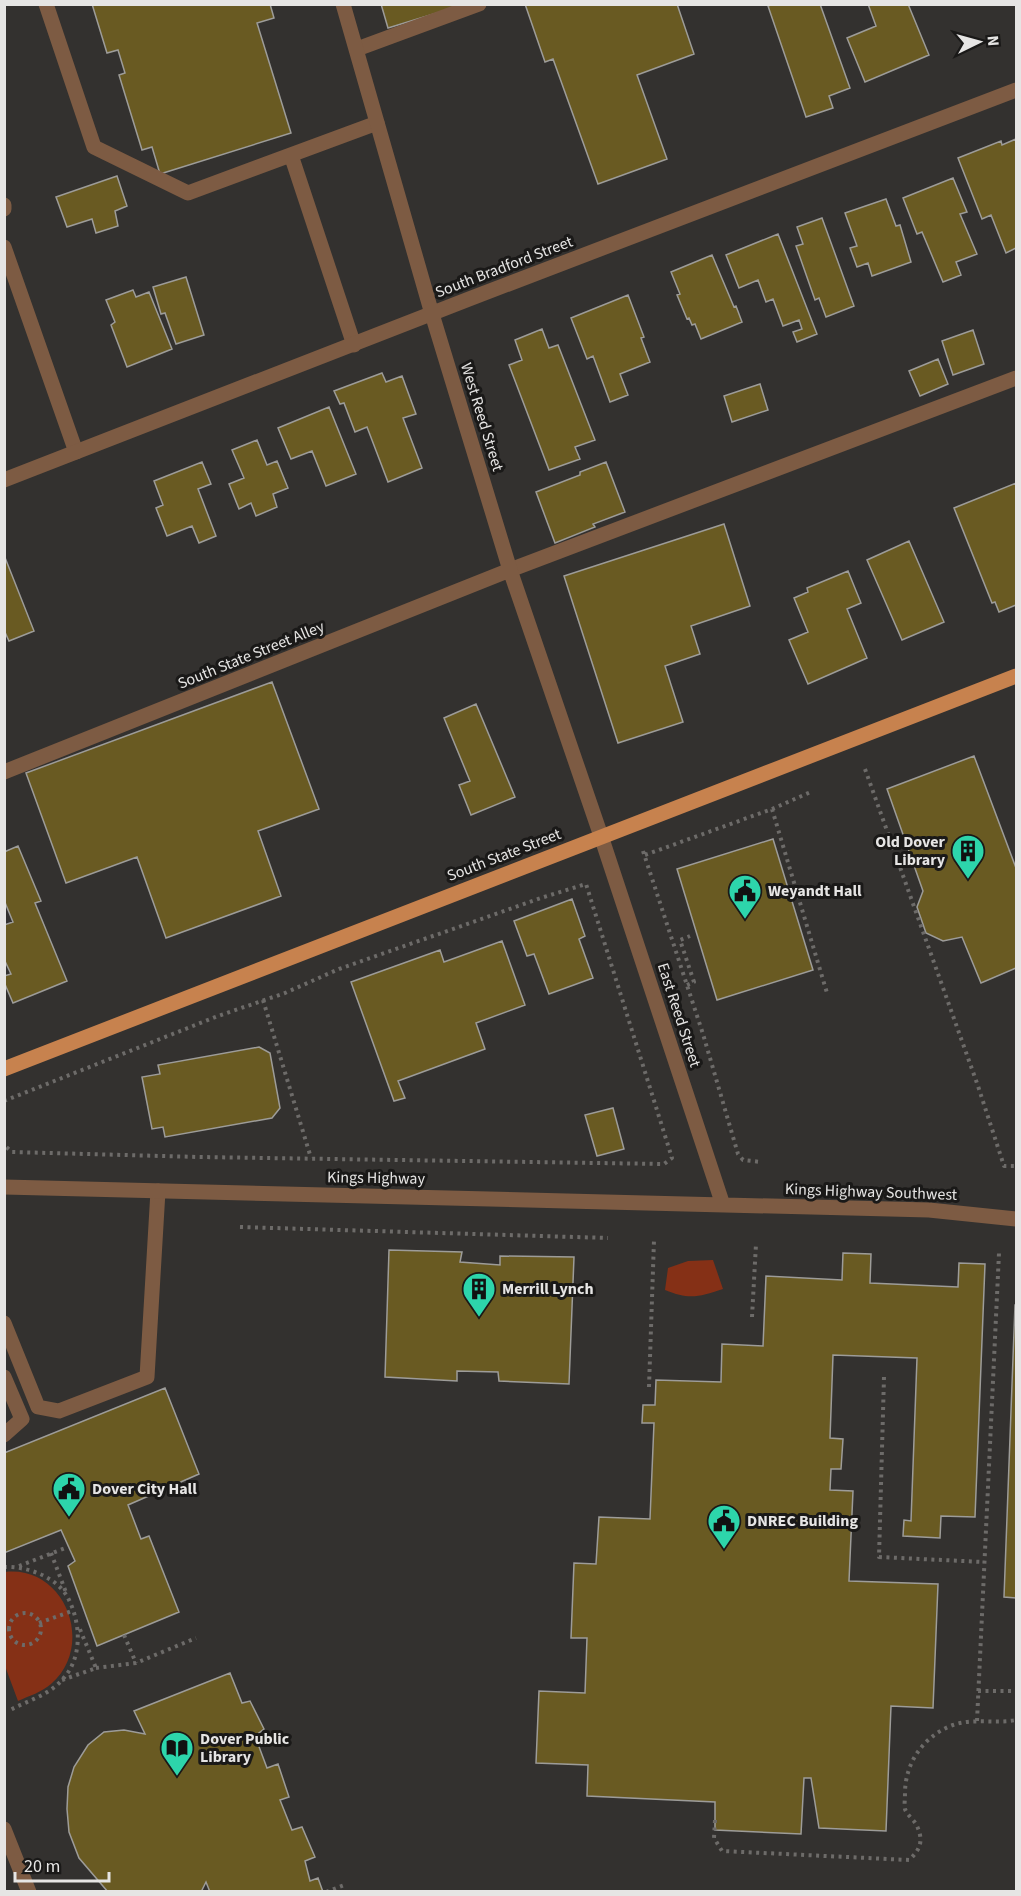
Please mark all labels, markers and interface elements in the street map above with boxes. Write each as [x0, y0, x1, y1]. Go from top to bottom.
north arrow [949, 12, 1009, 72]
text: N [982, 35, 1004, 47]
street label: South Bradford Street [432, 230, 576, 303]
street label: West Reed Street [455, 360, 509, 475]
street label: South State Street Alley [174, 615, 328, 694]
street label: South State Street [444, 823, 565, 887]
place label: Old Dover Library [875, 831, 946, 871]
building icon: Old Dover Library [950, 833, 986, 880]
public building icon: Weyandt Hall [727, 873, 763, 920]
place label: Weyandt Hall [768, 880, 862, 902]
street label: East Reed Street [652, 960, 706, 1071]
street label: Kings Highway [327, 1166, 426, 1190]
street label: Kings Highway Southwest [784, 1178, 958, 1206]
building icon: Merrill Lynch [461, 1271, 497, 1318]
place label: Merrill Lynch [502, 1278, 594, 1300]
public building icon: Dover City Hall [51, 1471, 87, 1518]
place label: Dover City Hall [92, 1478, 197, 1500]
public building icon: DNREC Building [706, 1503, 742, 1550]
place label: DNREC Building [747, 1510, 858, 1532]
place label: Dover Public Library [200, 1728, 290, 1768]
library icon: Dover Public Library [159, 1730, 195, 1777]
scale bar [15, 1845, 110, 1883]
text: 20 m [24, 1854, 60, 1879]

